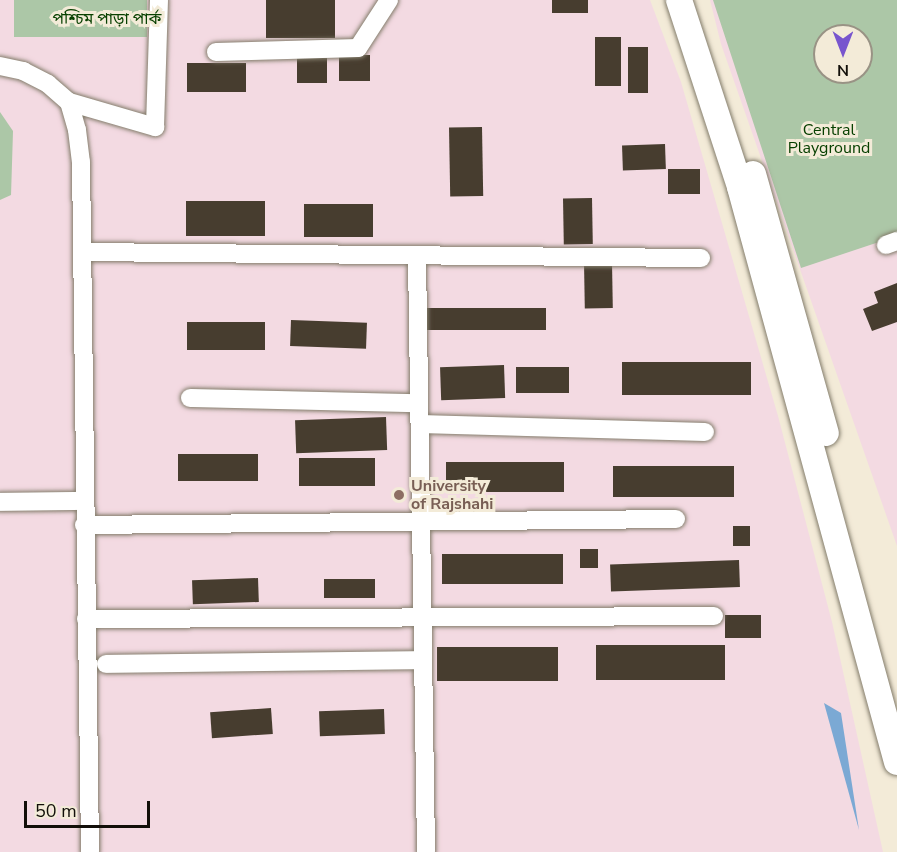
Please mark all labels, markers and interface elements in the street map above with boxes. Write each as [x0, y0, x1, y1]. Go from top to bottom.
park label: পশ্চিম পাড়া পার্ক [53, 9, 161, 29]
north arrow [813, 24, 873, 84]
text: N [837, 59, 849, 81]
park label: Central Playground [788, 120, 870, 158]
place label: University of Rajshahi [411, 476, 493, 514]
marker: University of Rajshahi [392, 488, 406, 502]
scale bar [27, 789, 153, 827]
text: 50 m [35, 799, 77, 823]

